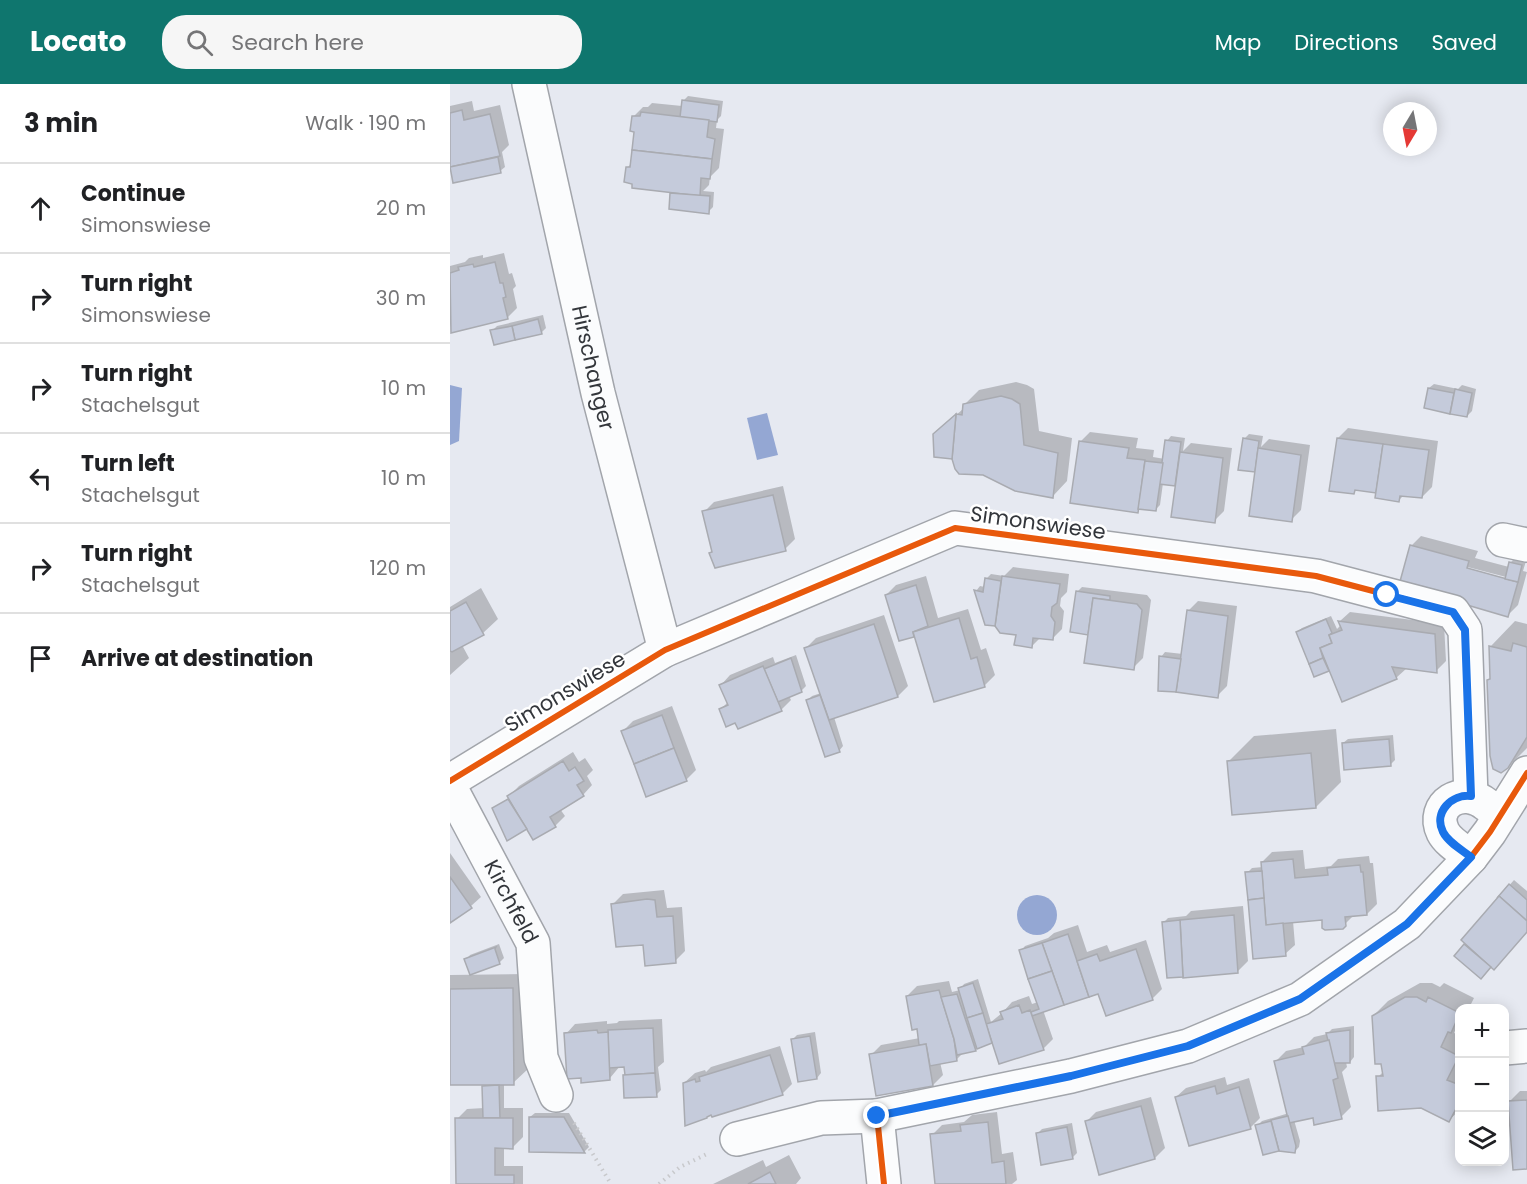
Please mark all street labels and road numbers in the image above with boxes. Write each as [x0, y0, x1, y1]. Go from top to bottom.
street label: Hirschanger [565, 303, 622, 434]
street label: Simonswiese [969, 499, 1108, 546]
street label: Simonswiese [499, 644, 631, 739]
street label: Kirchfeld [477, 854, 546, 949]

